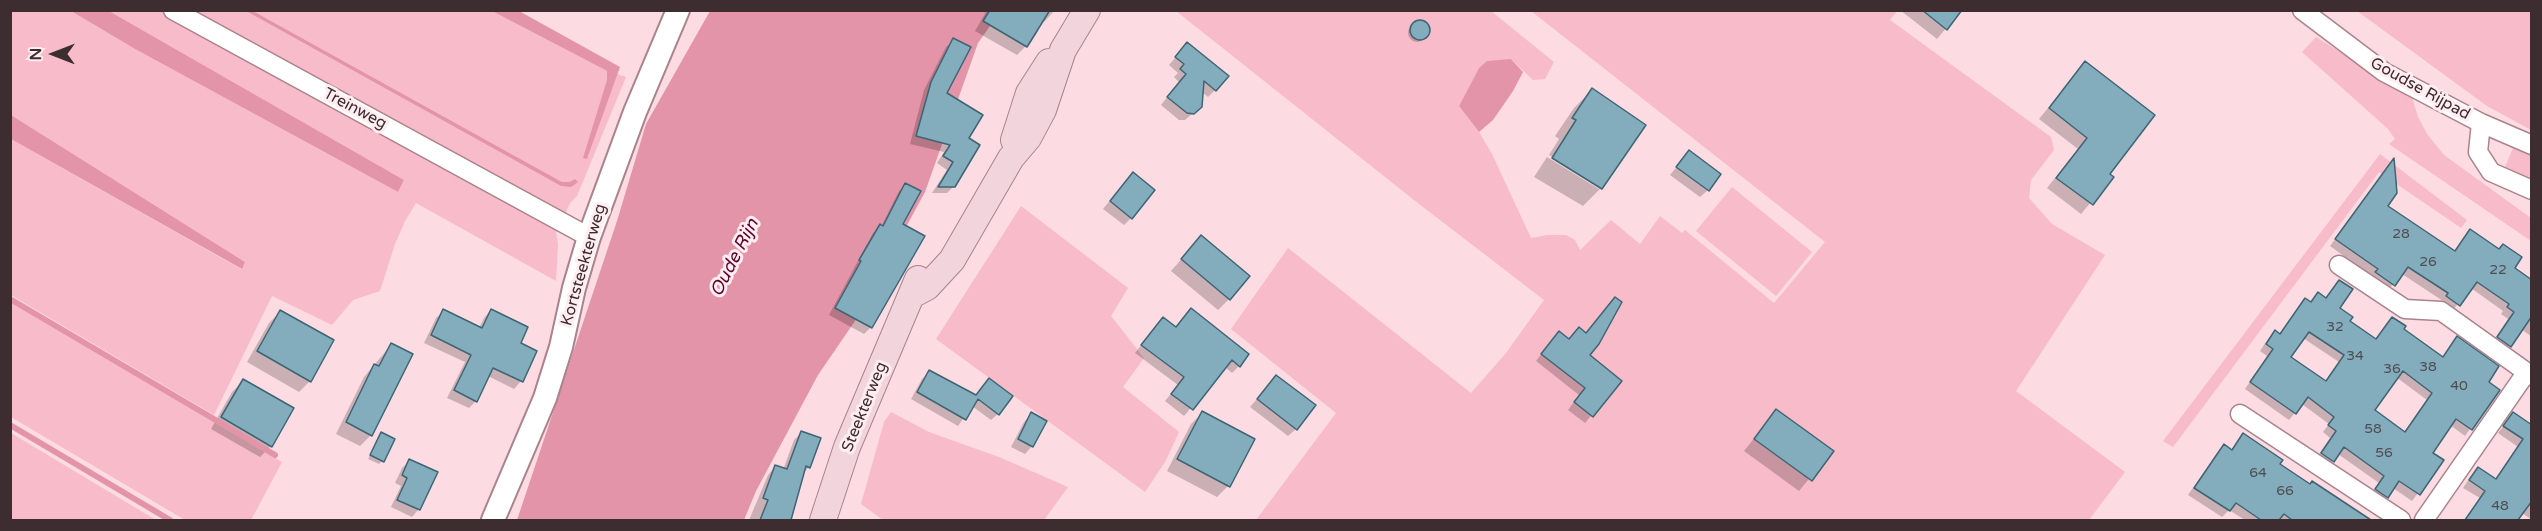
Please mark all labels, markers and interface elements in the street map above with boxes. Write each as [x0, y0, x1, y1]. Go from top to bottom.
north arrow [24, 24, 84, 84]
text: N [26, 48, 46, 60]
street label: Goudse Rijpad [2367, 54, 2473, 124]
street label: Treinweg [320, 84, 390, 134]
street label: Kortsteekterweg [557, 202, 611, 328]
water label: Oude Rijn [706, 215, 764, 301]
house number: 28 [2392, 226, 2410, 242]
house number: 26 [2419, 254, 2437, 270]
house number: 22 [2489, 262, 2507, 278]
house number: 32 [2326, 319, 2344, 335]
house number: 34 [2346, 348, 2364, 364]
street label: Steekterweg [838, 359, 892, 455]
house number: 38 [2419, 359, 2437, 375]
house number: 36 [2383, 361, 2401, 377]
house number: 40 [2450, 378, 2468, 394]
house number: 58 [2364, 421, 2382, 437]
house number: 56 [2375, 445, 2393, 461]
house number: 64 [2249, 465, 2267, 481]
house number: 66 [2276, 483, 2294, 499]
house number: 48 [2491, 498, 2509, 514]

